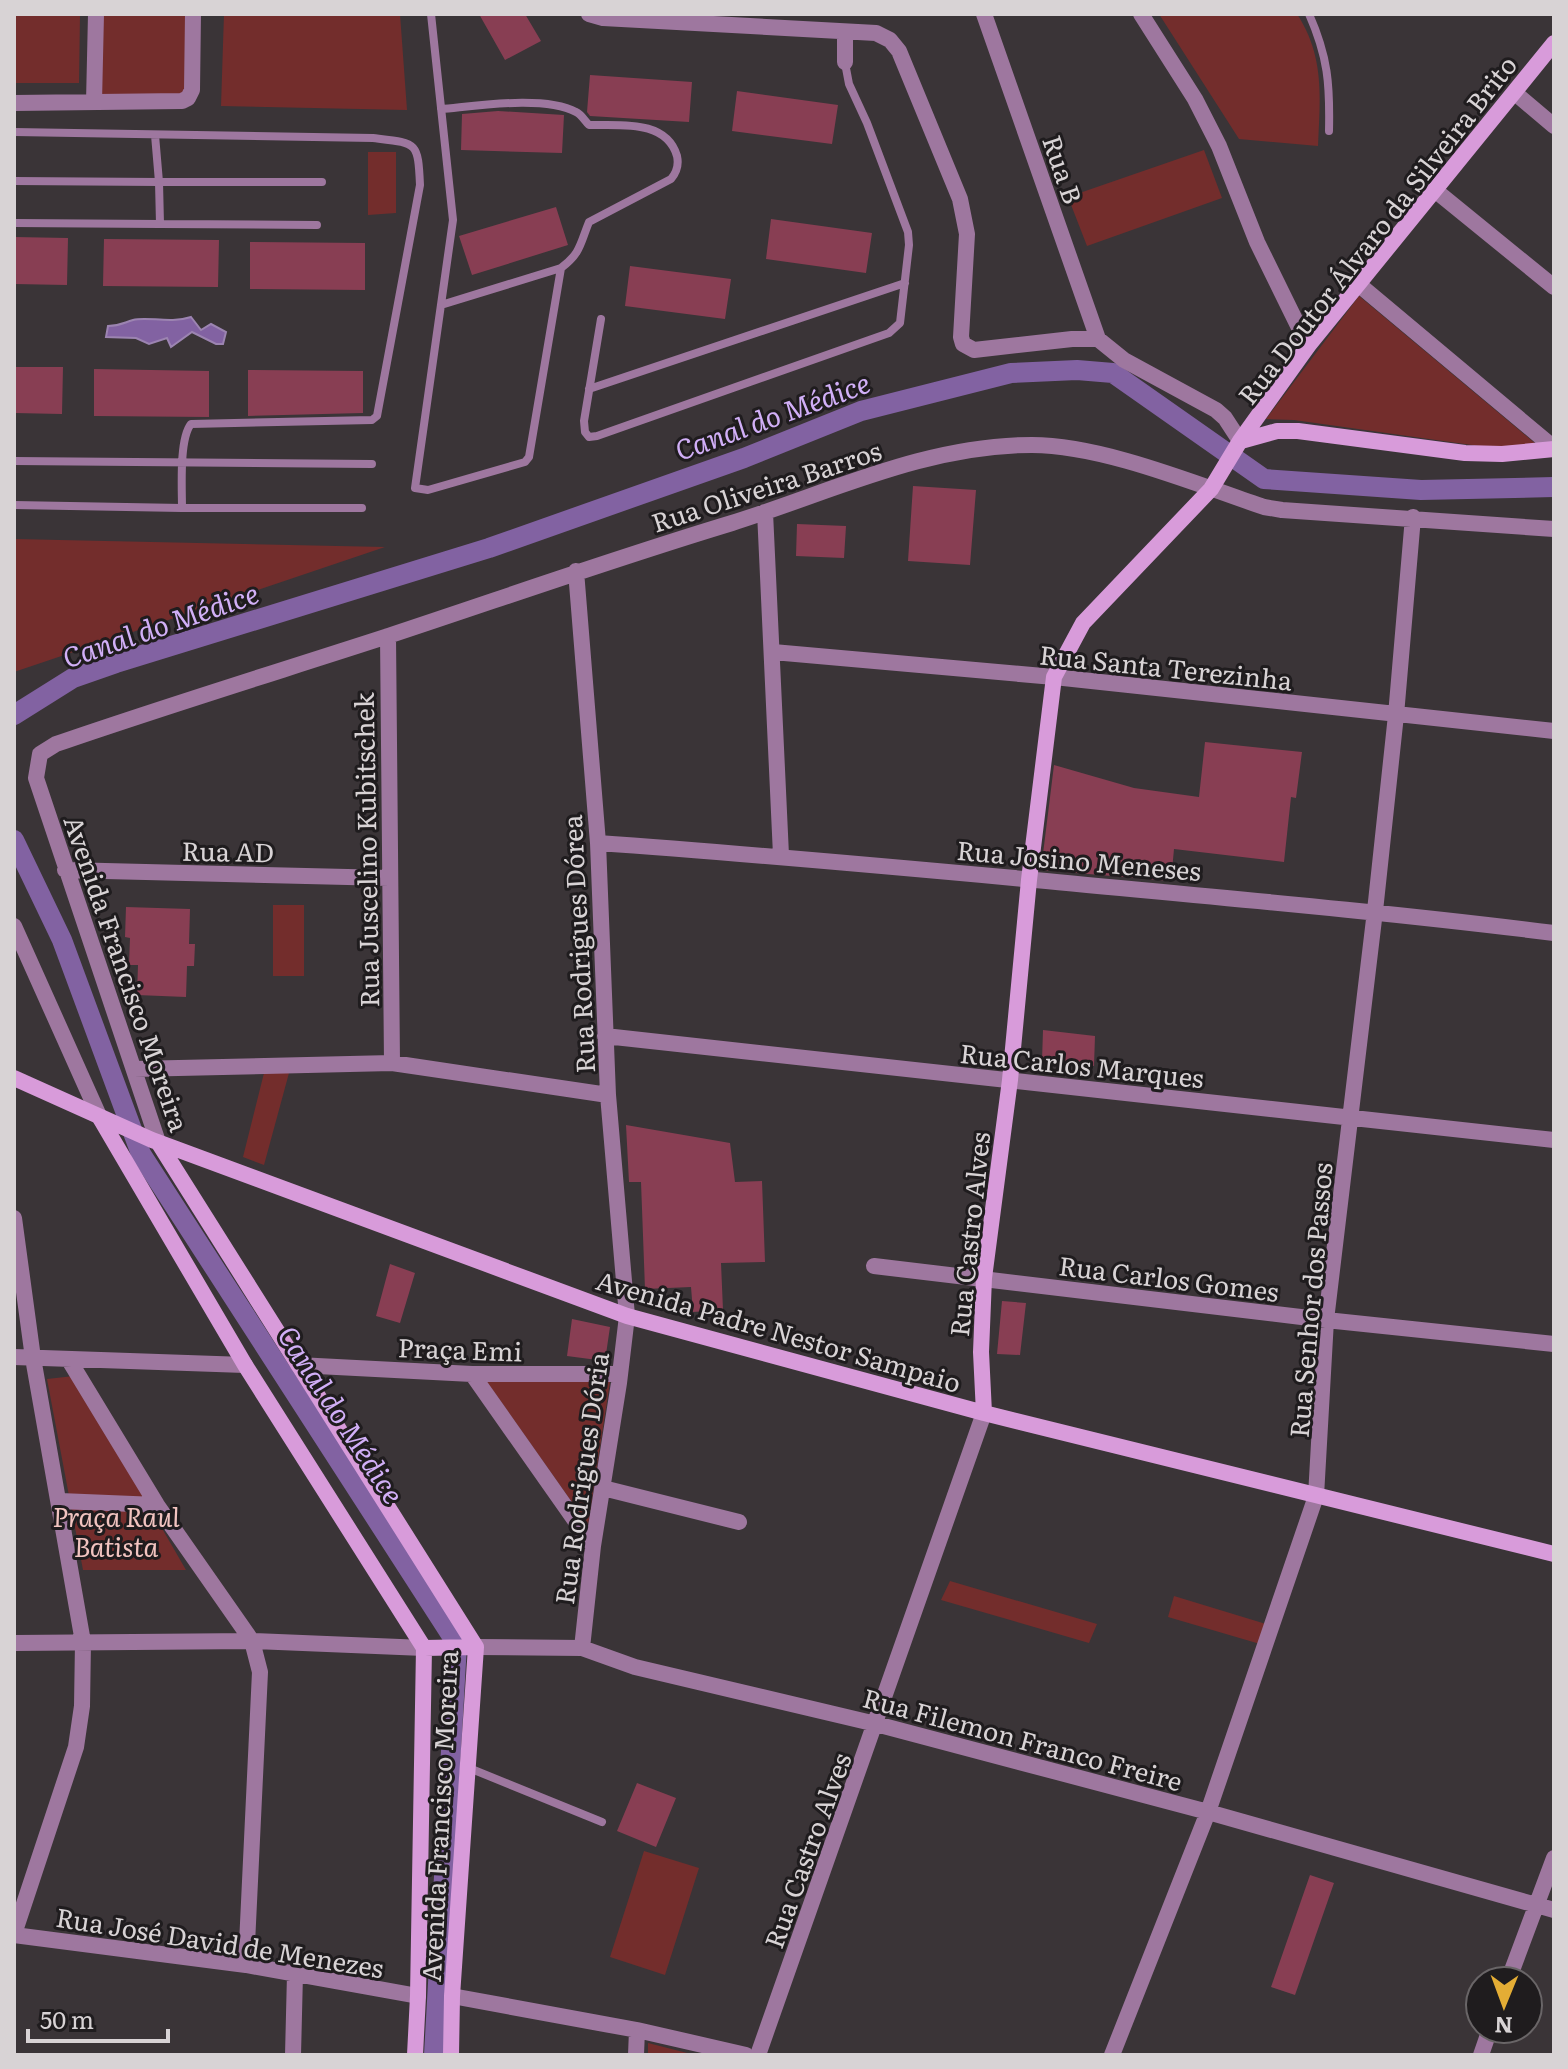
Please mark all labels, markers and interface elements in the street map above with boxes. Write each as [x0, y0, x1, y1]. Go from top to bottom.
street label: Rua Doutor Álvaro da Silveira Brito [1227, 46, 1525, 412]
street label: Rua B [1034, 129, 1094, 209]
water label: Canal do Médice [669, 360, 875, 470]
street label: Rua Oliveira Barros [646, 429, 886, 541]
water label: Canal do Médice [56, 571, 264, 677]
street label: Rua Santa Terezinha [1038, 633, 1294, 699]
street label: Rua Juscelino Kubitschek [343, 691, 387, 1008]
street label: Avenida Francisco Moreira [56, 810, 200, 1136]
street label: Rua Rodrigues Dórea [551, 814, 603, 1074]
street label: Rua Josino Meneses [955, 829, 1203, 889]
street label: Rua AD [181, 830, 275, 870]
street label: Rua Carlos Marques [958, 1032, 1206, 1096]
street label: Rua Castro Alves [938, 1130, 998, 1338]
street label: Rua Senhor dos Passos [1278, 1161, 1340, 1439]
street label: Rua Carlos Gomes [1057, 1244, 1281, 1310]
street label: Avenida Padre Nestor Sampaio [592, 1259, 966, 1401]
water label: Canal do Médice [269, 1317, 415, 1511]
street label: Praça Emi [397, 1326, 523, 1370]
street label: Rua Rodrigues Dória [543, 1349, 617, 1607]
park label: Praça Raul Batista [52, 1496, 180, 1565]
street label: Avenida Francisco Moreira [410, 1649, 466, 1983]
street label: Rua Filemon Franco Freire [859, 1677, 1187, 1799]
street label: Rua Castro Alves [753, 1747, 859, 1953]
street label: Rua José David de Menezes [53, 1896, 387, 1986]
north arrow [1464, 1965, 1544, 2045]
scale bar [28, 1993, 168, 2043]
text: 50 m [40, 2001, 94, 2036]
text: N [1494, 2010, 1513, 2043]

